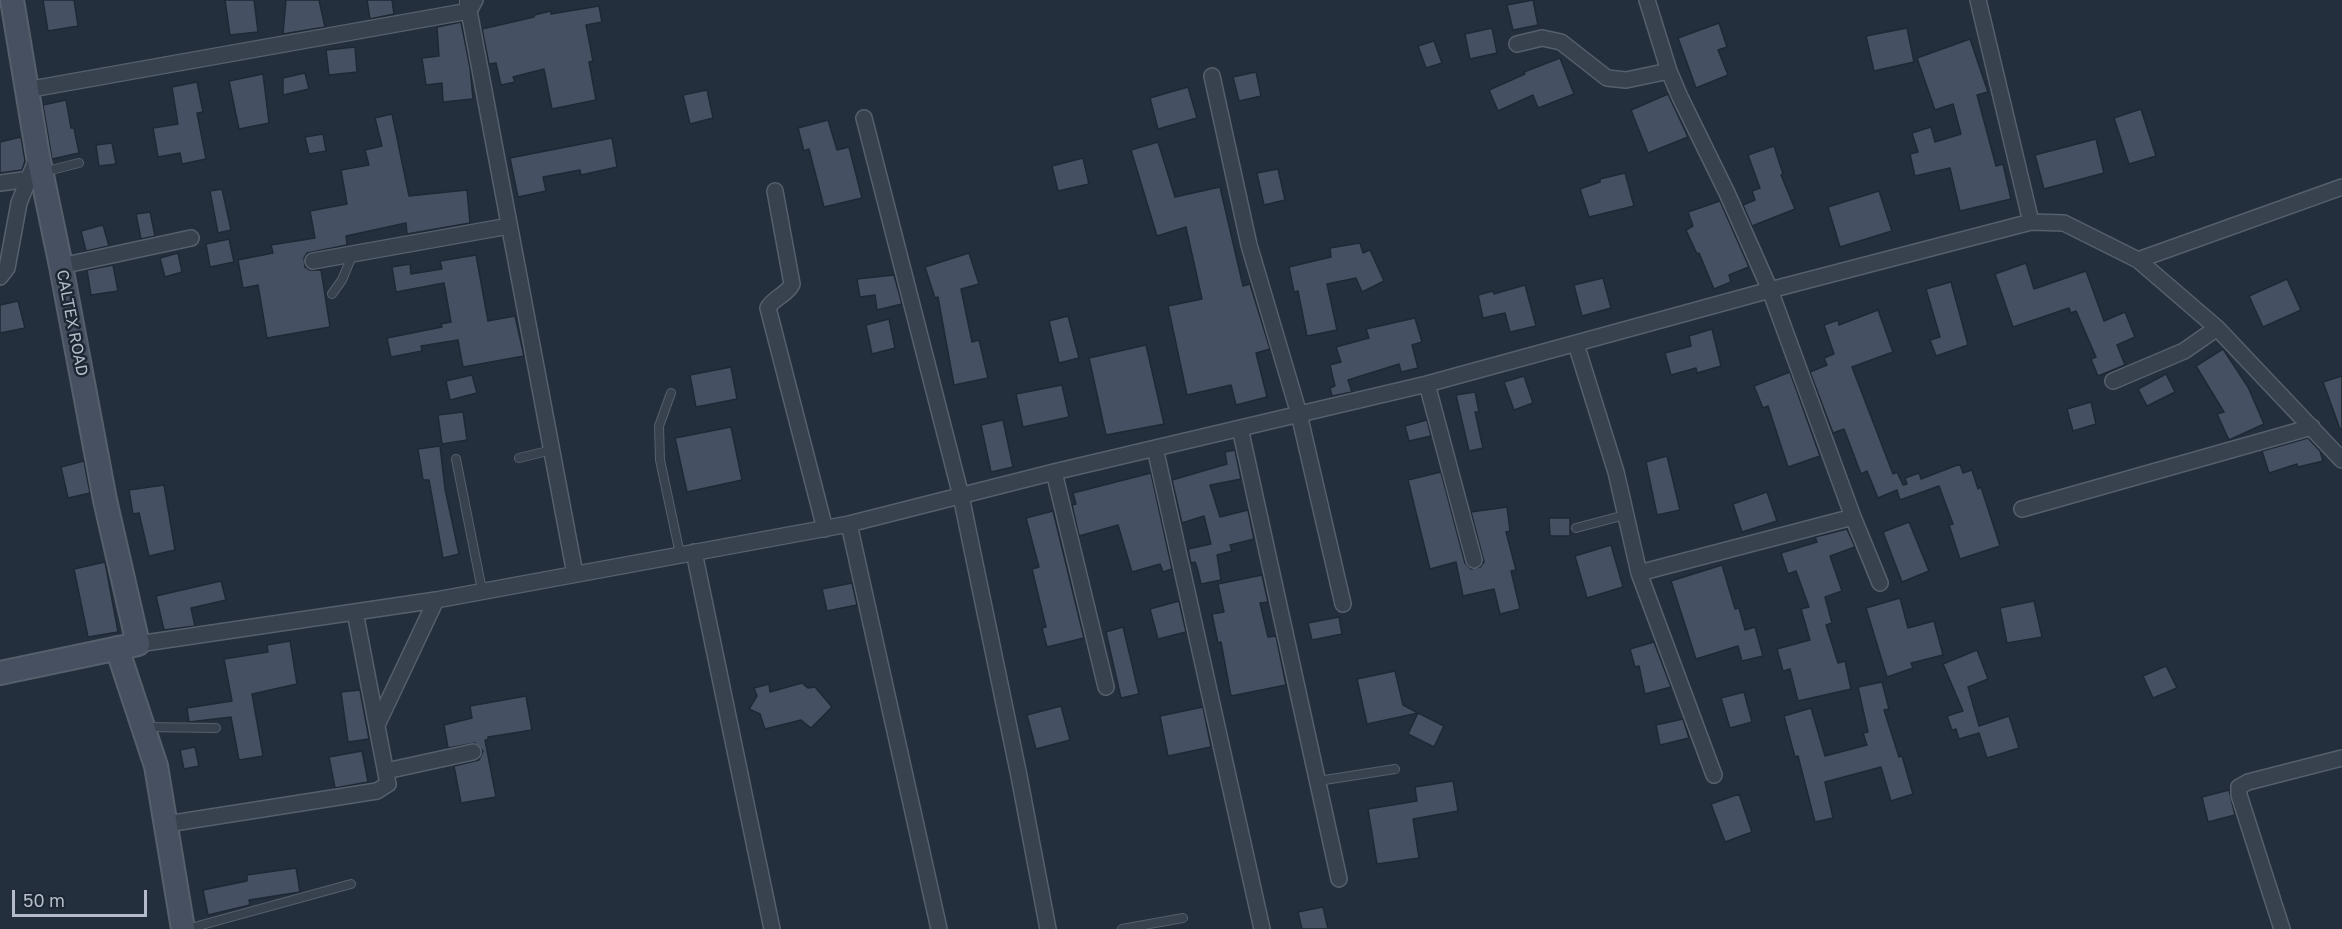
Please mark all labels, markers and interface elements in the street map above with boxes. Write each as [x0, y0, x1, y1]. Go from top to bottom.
street label: CALTEX ROAD [52, 268, 92, 378]
scale bar [15, 878, 150, 916]
text: 50 m [23, 889, 65, 911]

